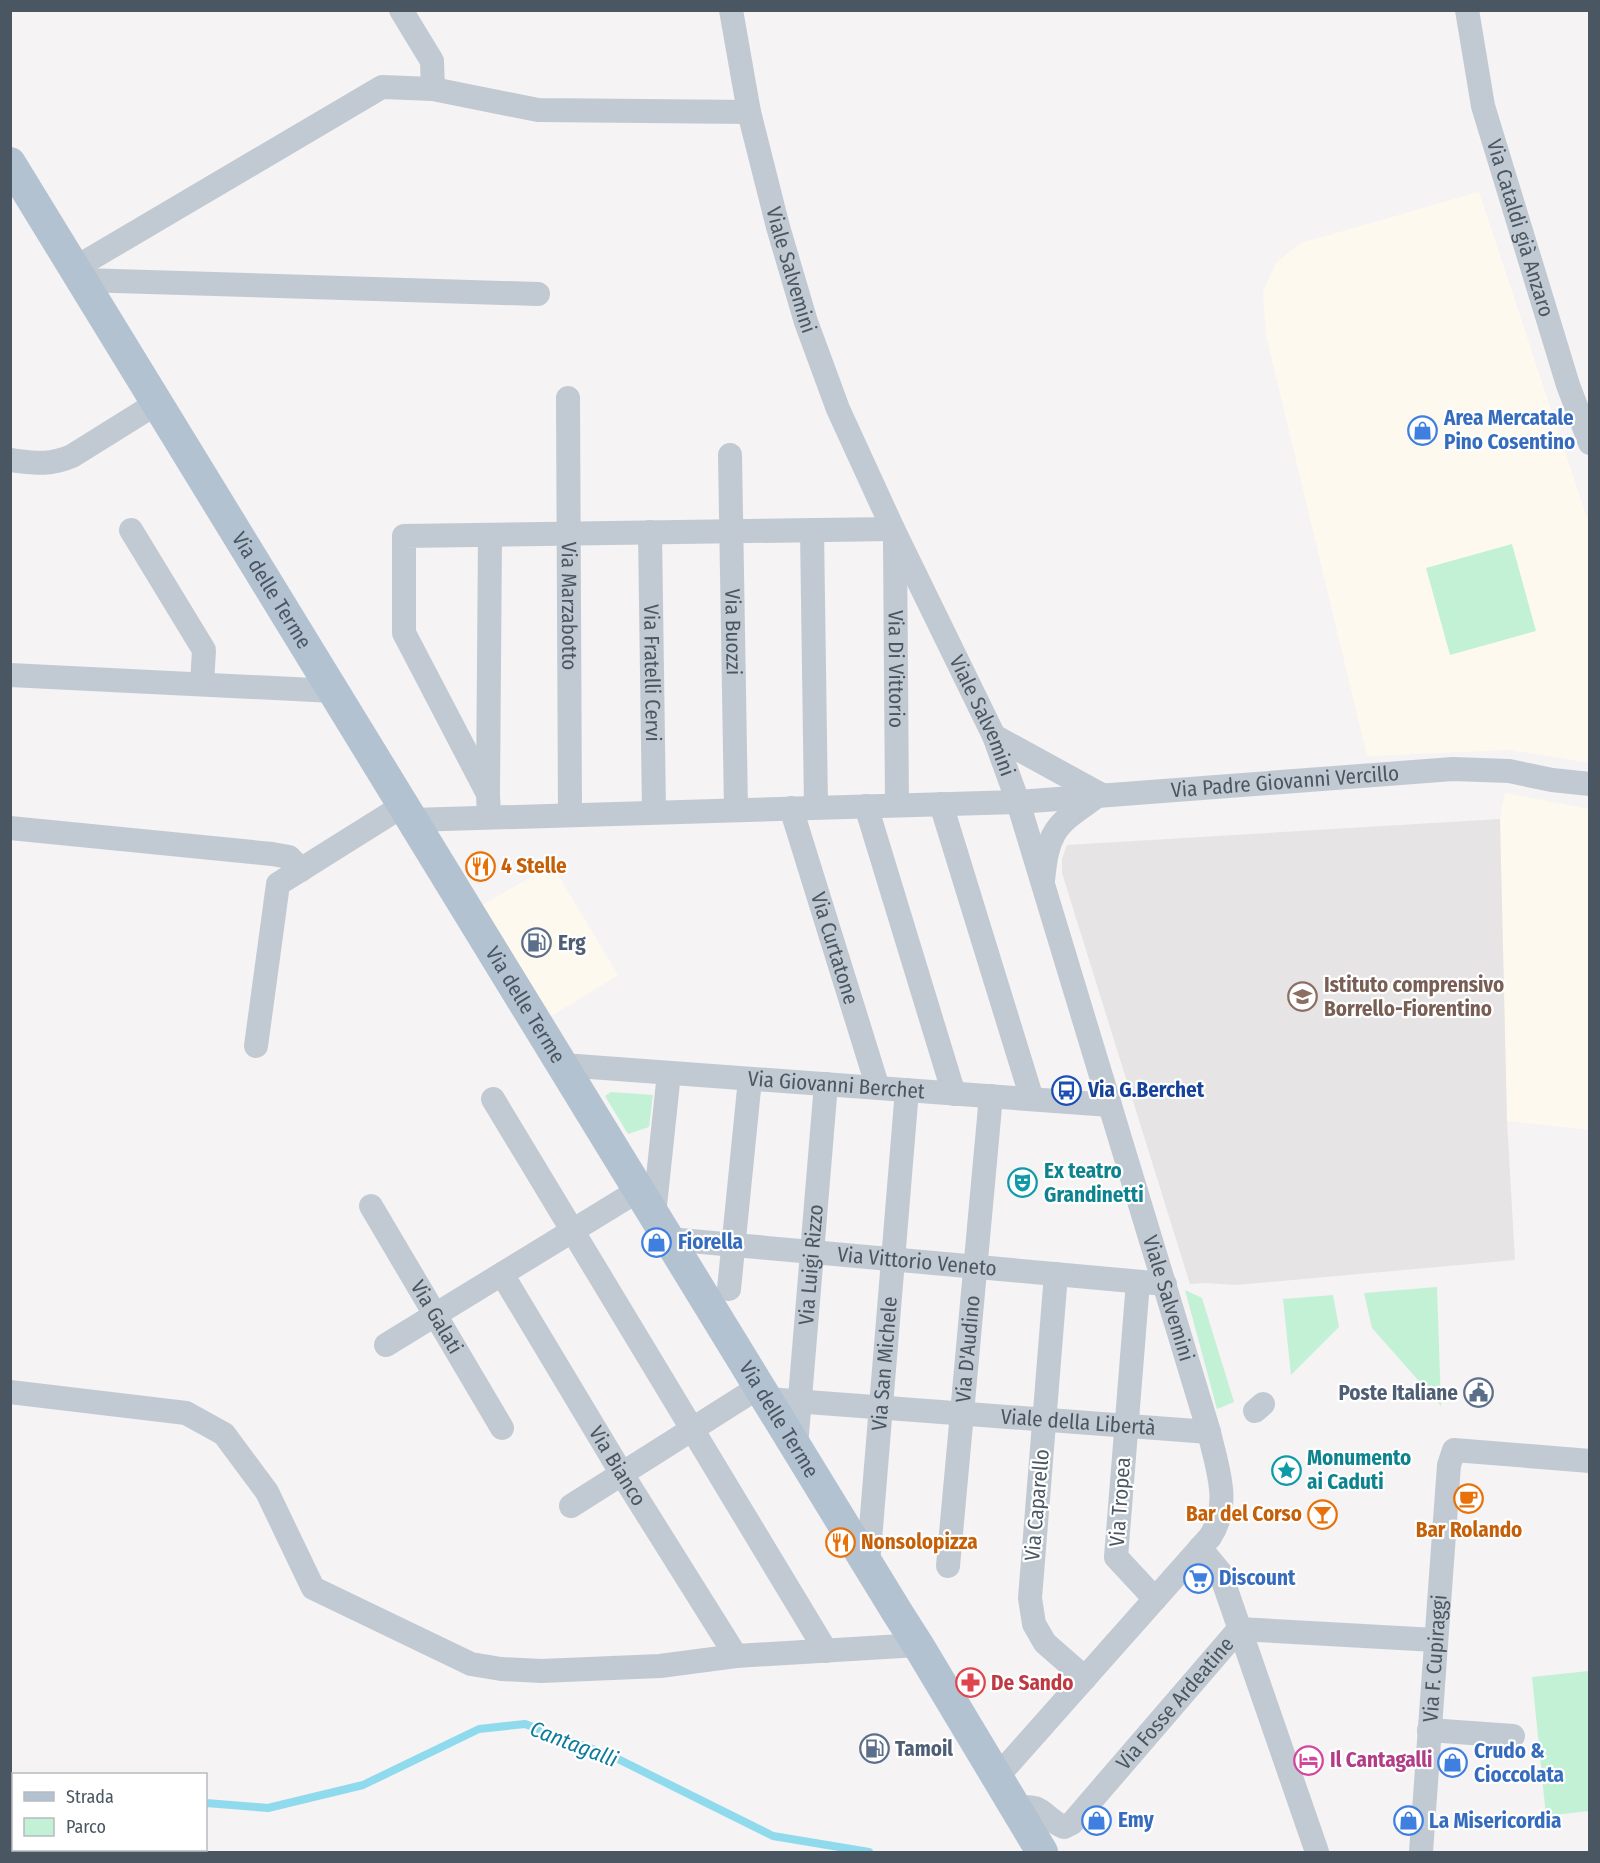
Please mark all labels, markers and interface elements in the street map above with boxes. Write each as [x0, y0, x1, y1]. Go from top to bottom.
street label: Via Cataldi già Anzaro [1481, 136, 1560, 320]
street label: Viale Salvemini [760, 204, 822, 337]
place label: Area Mercatale Pino Cosentino [1443, 405, 1575, 455]
shop icon: Area Mercatale Pino Cosentino [1407, 414, 1439, 446]
street label: Via delle Terme [226, 527, 317, 653]
street label: Via Marzabotto [556, 542, 582, 670]
street label: Via Buozzi [719, 589, 747, 675]
street label: Via Fratelli Cervi [638, 604, 666, 742]
street label: Via Di Vittorio [883, 610, 909, 728]
street label: Viale Salvemini [944, 651, 1021, 780]
street label: Via Padre Giovanni Vercillo [1170, 760, 1400, 803]
restaurant icon: 4 Stelle [464, 850, 496, 882]
place label: 4 Stelle [501, 853, 567, 879]
street label: Via Curtatone [805, 889, 864, 1008]
fuel station icon: Erg [521, 927, 553, 959]
place label: Erg [558, 930, 586, 956]
street label: Via delle Terme [480, 942, 571, 1068]
place label: Istituto comprensivo Borrello-Fiorentino [1324, 972, 1504, 1022]
school or university icon: Istituto comprensivo Borrello-Fiorentino [1287, 981, 1319, 1013]
street label: Via Giovanni Berchet [747, 1066, 926, 1104]
bus stop icon: Via G.Berchet [1051, 1074, 1083, 1106]
place label: Via G.Berchet [1087, 1077, 1205, 1103]
place label: Ex teatro Grandinetti [1044, 1158, 1144, 1208]
theatre icon: Ex teatro Grandinetti [1007, 1167, 1039, 1199]
street label: Via Luigi Rizzo [793, 1203, 829, 1326]
shop icon: Fiorella [641, 1226, 673, 1258]
place label: Fiorella [678, 1229, 743, 1255]
street label: Viale Salvemini [1137, 1232, 1200, 1364]
street label: Via Vittorio Veneto [836, 1241, 998, 1282]
street label: Via Galati [405, 1275, 468, 1359]
street label: Via D'Audino [950, 1294, 986, 1404]
street label: Via San Michele [866, 1296, 903, 1432]
street label: Via delle Terme [733, 1356, 825, 1482]
public building icon: Poste Italiane [1463, 1377, 1495, 1409]
place label: Poste Italiane [1338, 1380, 1458, 1406]
street label: Viale della Libertà [1000, 1403, 1157, 1441]
street label: Via Bianco [583, 1421, 652, 1511]
place label: Monumento ai Caduti [1307, 1445, 1411, 1495]
street label: Via Caparello [1019, 1448, 1055, 1562]
place icon: Monumento ai Caduti [1270, 1454, 1302, 1486]
street label: Via Tropea [1104, 1456, 1136, 1548]
cafe icon: Bar Rolando [1453, 1483, 1485, 1515]
bar icon: Bar del Corso [1307, 1498, 1339, 1530]
place label: Bar del Corso [1186, 1501, 1302, 1527]
place label: Bar Rolando [1416, 1517, 1522, 1543]
restaurant icon: Nonsolopizza [824, 1526, 856, 1558]
place label: Nonsolopizza [861, 1529, 978, 1555]
supermarket icon: Discount [1182, 1562, 1214, 1594]
place label: Discount [1219, 1565, 1296, 1591]
street label: Via F. Cupiraggi [1417, 1594, 1453, 1723]
street label: Via Fosse Ardeatine [1111, 1632, 1239, 1775]
pharmacy icon: De Sando [954, 1667, 986, 1699]
place label: De Sando [991, 1670, 1074, 1696]
water label: Cantagalli [526, 1715, 622, 1773]
fuel station icon: Tamoil [858, 1733, 890, 1765]
place label: Tamoil [895, 1736, 953, 1762]
place label: Crudo & Cioccolata [1474, 1738, 1564, 1788]
hotel icon: Il Cantagalli [1293, 1744, 1325, 1776]
place label: Il Cantagalli [1330, 1747, 1432, 1773]
shop icon: Crudo & Cioccolata [1437, 1747, 1469, 1779]
legend [12, 1773, 207, 1851]
text: Strada [66, 1786, 114, 1808]
shop icon: Emy [1081, 1804, 1113, 1836]
shop icon: La Misericordia [1392, 1805, 1424, 1837]
place label: Emy [1118, 1807, 1155, 1833]
place label: La Misericordia [1429, 1808, 1561, 1834]
text: Parco [66, 1816, 106, 1838]

